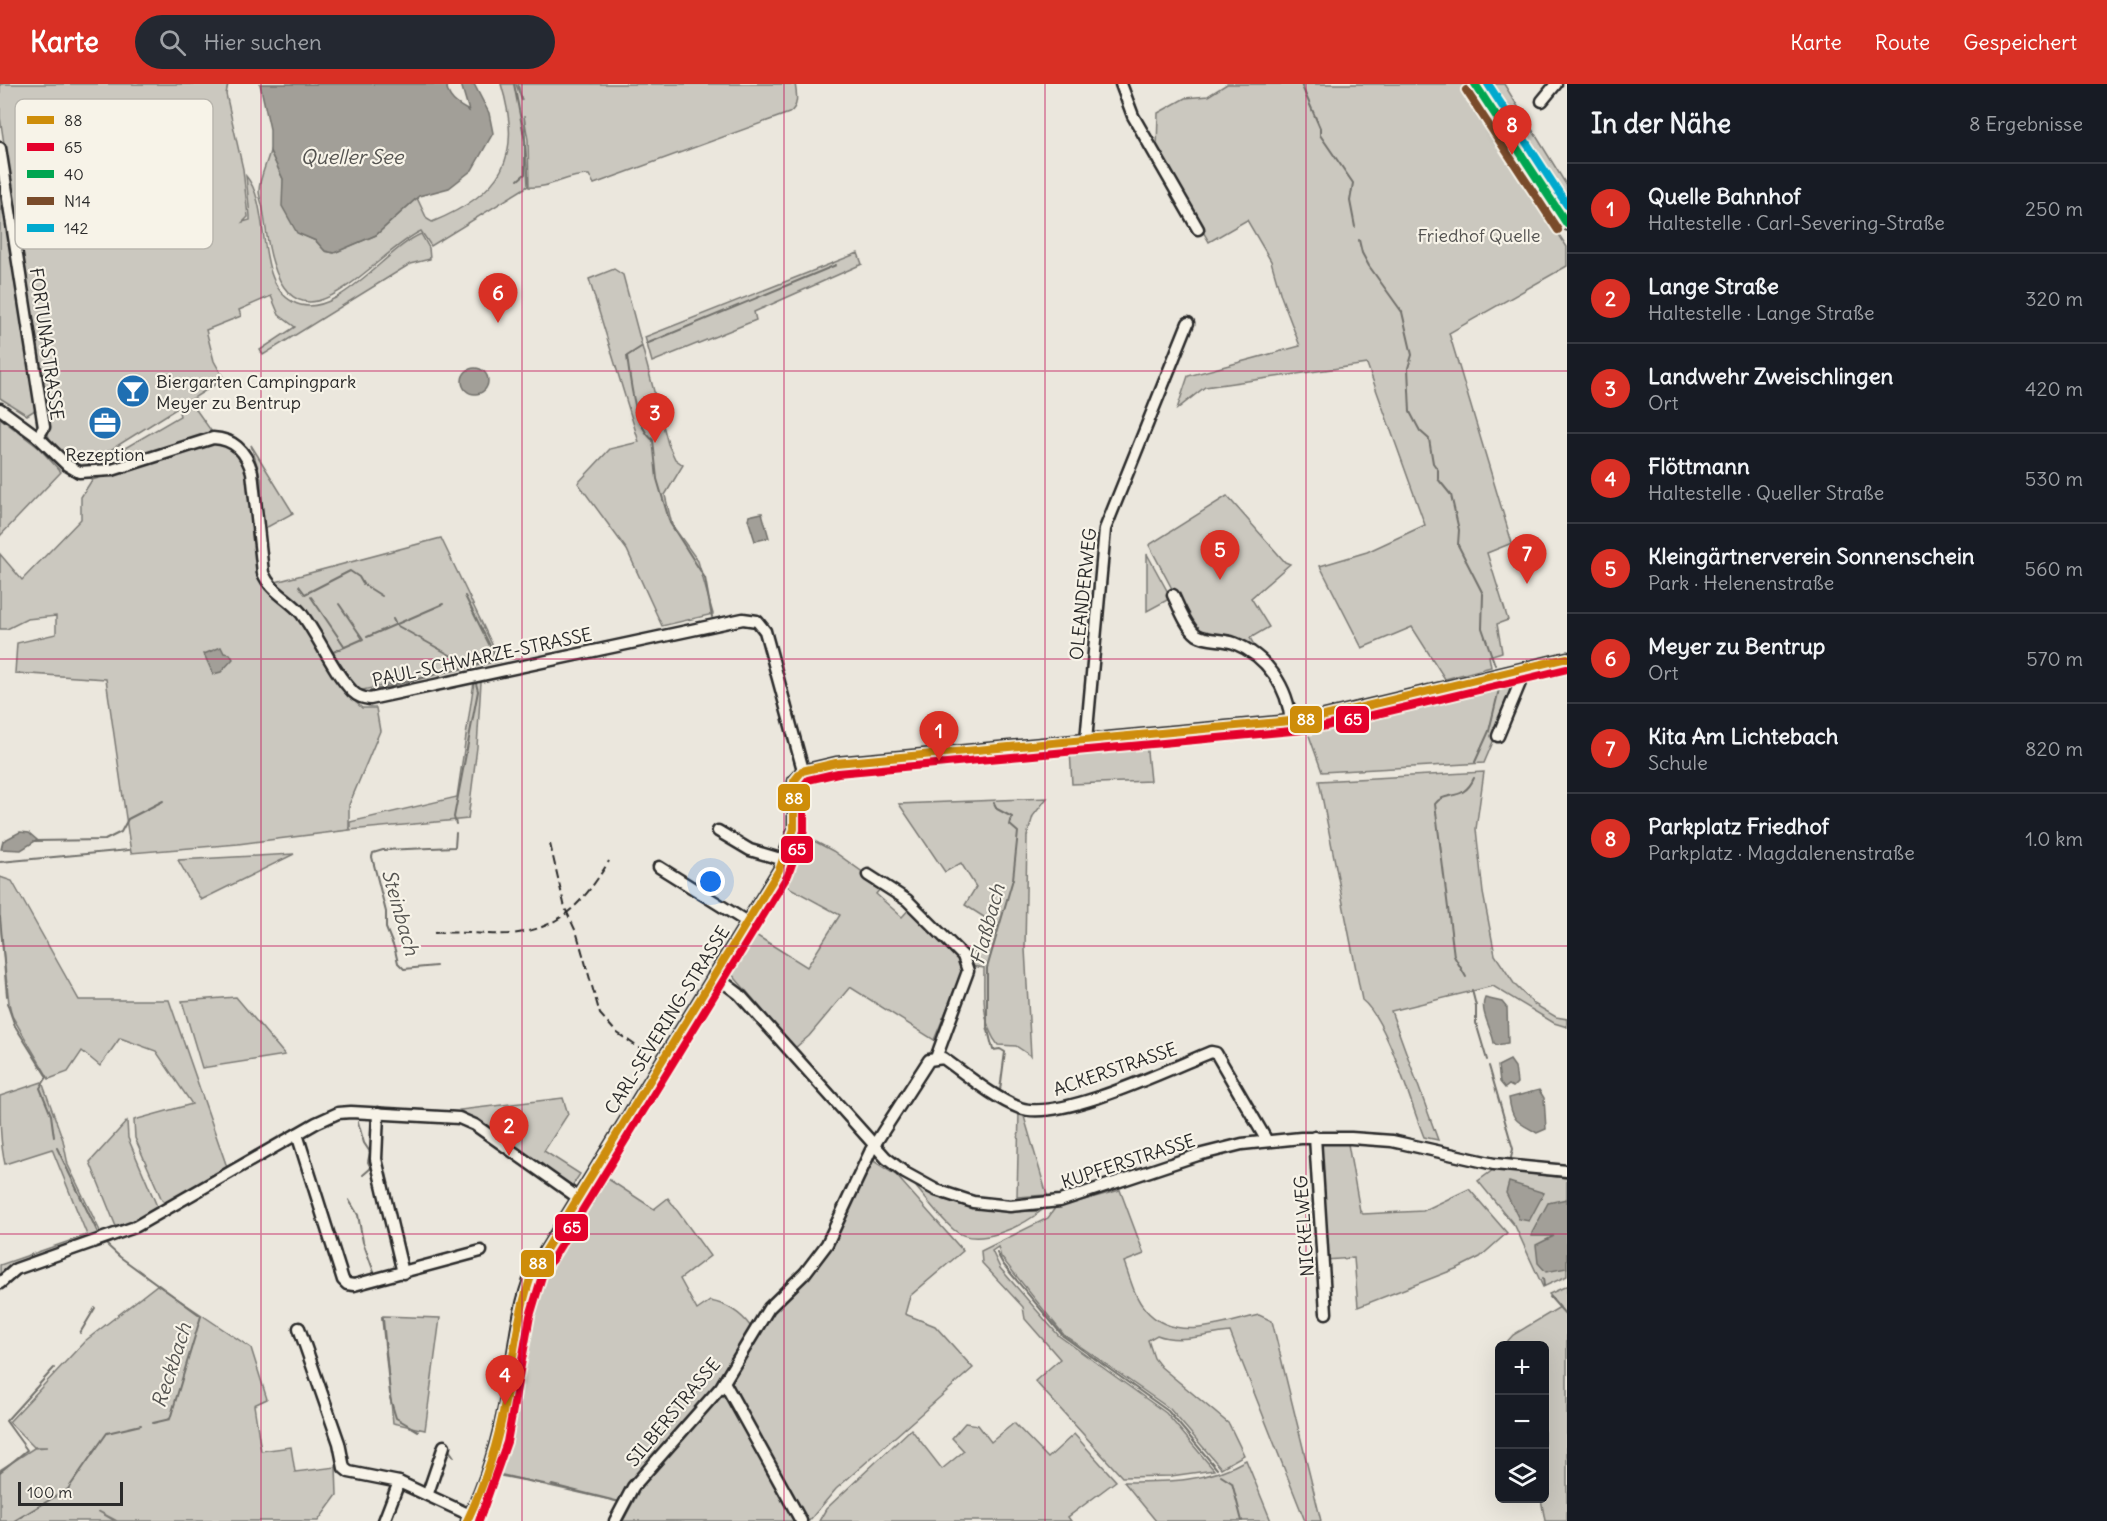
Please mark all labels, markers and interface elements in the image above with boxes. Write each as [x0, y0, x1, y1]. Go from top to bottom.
search box [135, 15, 555, 69]
text: Karte [30, 24, 99, 60]
icon: search [156, 26, 189, 59]
text: Hier suchen [204, 28, 322, 56]
text: Karte [1790, 29, 1842, 56]
text: Route [1875, 29, 1930, 56]
text: Gespeichert [1963, 29, 2077, 56]
legend [15, 99, 213, 249]
pin: 8 [1492, 106, 1532, 155]
text: In der Nähe [1591, 107, 1731, 140]
text: 88 [64, 110, 82, 130]
text: 8 Ergebnisse [1969, 111, 2083, 136]
text: 65 [64, 137, 82, 157]
water label: Queller See [301, 144, 405, 169]
text: 40 [64, 164, 84, 184]
text: Quelle Bahnhof [1648, 182, 1801, 210]
text: N14 [64, 191, 91, 211]
text: 1 [1607, 196, 1614, 221]
text: 250 m [2025, 196, 2083, 221]
text: Haltestelle · Carl-Severing-Straße [1648, 210, 1945, 235]
text: 142 [64, 218, 89, 238]
park label: Friedhof Quelle [1417, 224, 1541, 247]
street label: FORTUNASTRASSE [25, 266, 69, 422]
text: Lange Straße [1648, 272, 1779, 300]
pin: 6 [478, 274, 518, 323]
text: 2 [1605, 286, 1616, 311]
text: 320 m [2025, 286, 2083, 311]
text: Haltestelle · Lange Straße [1648, 300, 1875, 325]
text: Landwehr Zweischlingen [1648, 362, 1893, 390]
place label: Biergarten Campingpark Meyer zu Bentrup [156, 370, 356, 414]
bar icon: Biergarten Campingpark Meyer zu Bentrup [115, 373, 151, 409]
text: 3 [1605, 376, 1616, 401]
text: 420 m [2025, 376, 2083, 401]
text: Ort [1648, 390, 1678, 415]
pin: 3 [636, 394, 674, 443]
office icon: Rezeption [87, 405, 123, 441]
place label: Rezeption [65, 443, 145, 466]
text: Flöttmann [1648, 452, 1750, 480]
text: 4 [1605, 466, 1616, 491]
text: 530 m [2025, 466, 2083, 491]
text: Haltestelle · Queller Straße [1648, 480, 1884, 505]
street label: OLEANDERWEG [1065, 527, 1101, 661]
pin: 5 [1200, 530, 1240, 580]
pin: 7 [1508, 534, 1546, 584]
text: Kleingärtnerverein Sonnenschein [1648, 542, 1975, 570]
text: 5 [1605, 556, 1616, 581]
text: 560 m [2025, 556, 2083, 581]
text: Park · Helenenstraße [1648, 570, 1834, 595]
street label: PAUL-SCHWARZE-STRASSE [370, 622, 594, 692]
text: Meyer zu Bentrup [1648, 632, 1825, 660]
text: 6 [1605, 646, 1616, 671]
text: 570 m [2026, 646, 2083, 671]
text: Ort [1648, 660, 1678, 685]
line badge: 88 [1289, 705, 1323, 734]
line badge: 65 [1335, 705, 1370, 734]
text: 88 [1297, 709, 1315, 729]
text: 65 [1344, 709, 1362, 729]
pin: 1 [920, 712, 958, 761]
text: Kita Am Lichtebach [1648, 722, 1839, 750]
text: 7 [1606, 736, 1615, 761]
text: 820 m [2025, 736, 2083, 761]
text: Schule [1648, 750, 1708, 775]
line badge: 88 [777, 783, 811, 812]
text: 88 [785, 788, 803, 808]
text: Parkplatz Friedhof [1648, 812, 1829, 840]
text: 8 [1605, 826, 1616, 851]
text: 1.0 km [2025, 826, 2083, 851]
line badge: 65 [780, 835, 814, 864]
text: 65 [788, 839, 806, 859]
text: Parkplatz · Magdalenenstraße [1648, 840, 1915, 865]
water label: Steinbach [377, 866, 425, 958]
your location [696, 867, 725, 896]
water label: Flaßbach [964, 881, 1010, 967]
street label: CARL-SEVERING-STRASSE [600, 921, 734, 1119]
street label: ACKERSTRASSE [1050, 1037, 1180, 1101]
pin: 2 [490, 1106, 528, 1156]
street label: KUPFERSTRASSE [1058, 1129, 1198, 1193]
street label: NICKELWEG [1289, 1175, 1319, 1277]
line badge: 65 [554, 1213, 589, 1242]
text: 65 [563, 1217, 581, 1237]
line badge: 88 [520, 1249, 555, 1278]
text: 88 [529, 1253, 547, 1273]
water label: Reckbach [146, 1319, 197, 1410]
map controls [1495, 1341, 1549, 1503]
button: + [1495, 1341, 1549, 1395]
street label: SILBERSTRASSE [621, 1353, 725, 1471]
pin: 4 [486, 1356, 524, 1405]
button: − [1495, 1395, 1549, 1449]
button: layers [1495, 1449, 1549, 1503]
scale bar [18, 1479, 123, 1506]
text: 100 m [27, 1482, 72, 1502]

